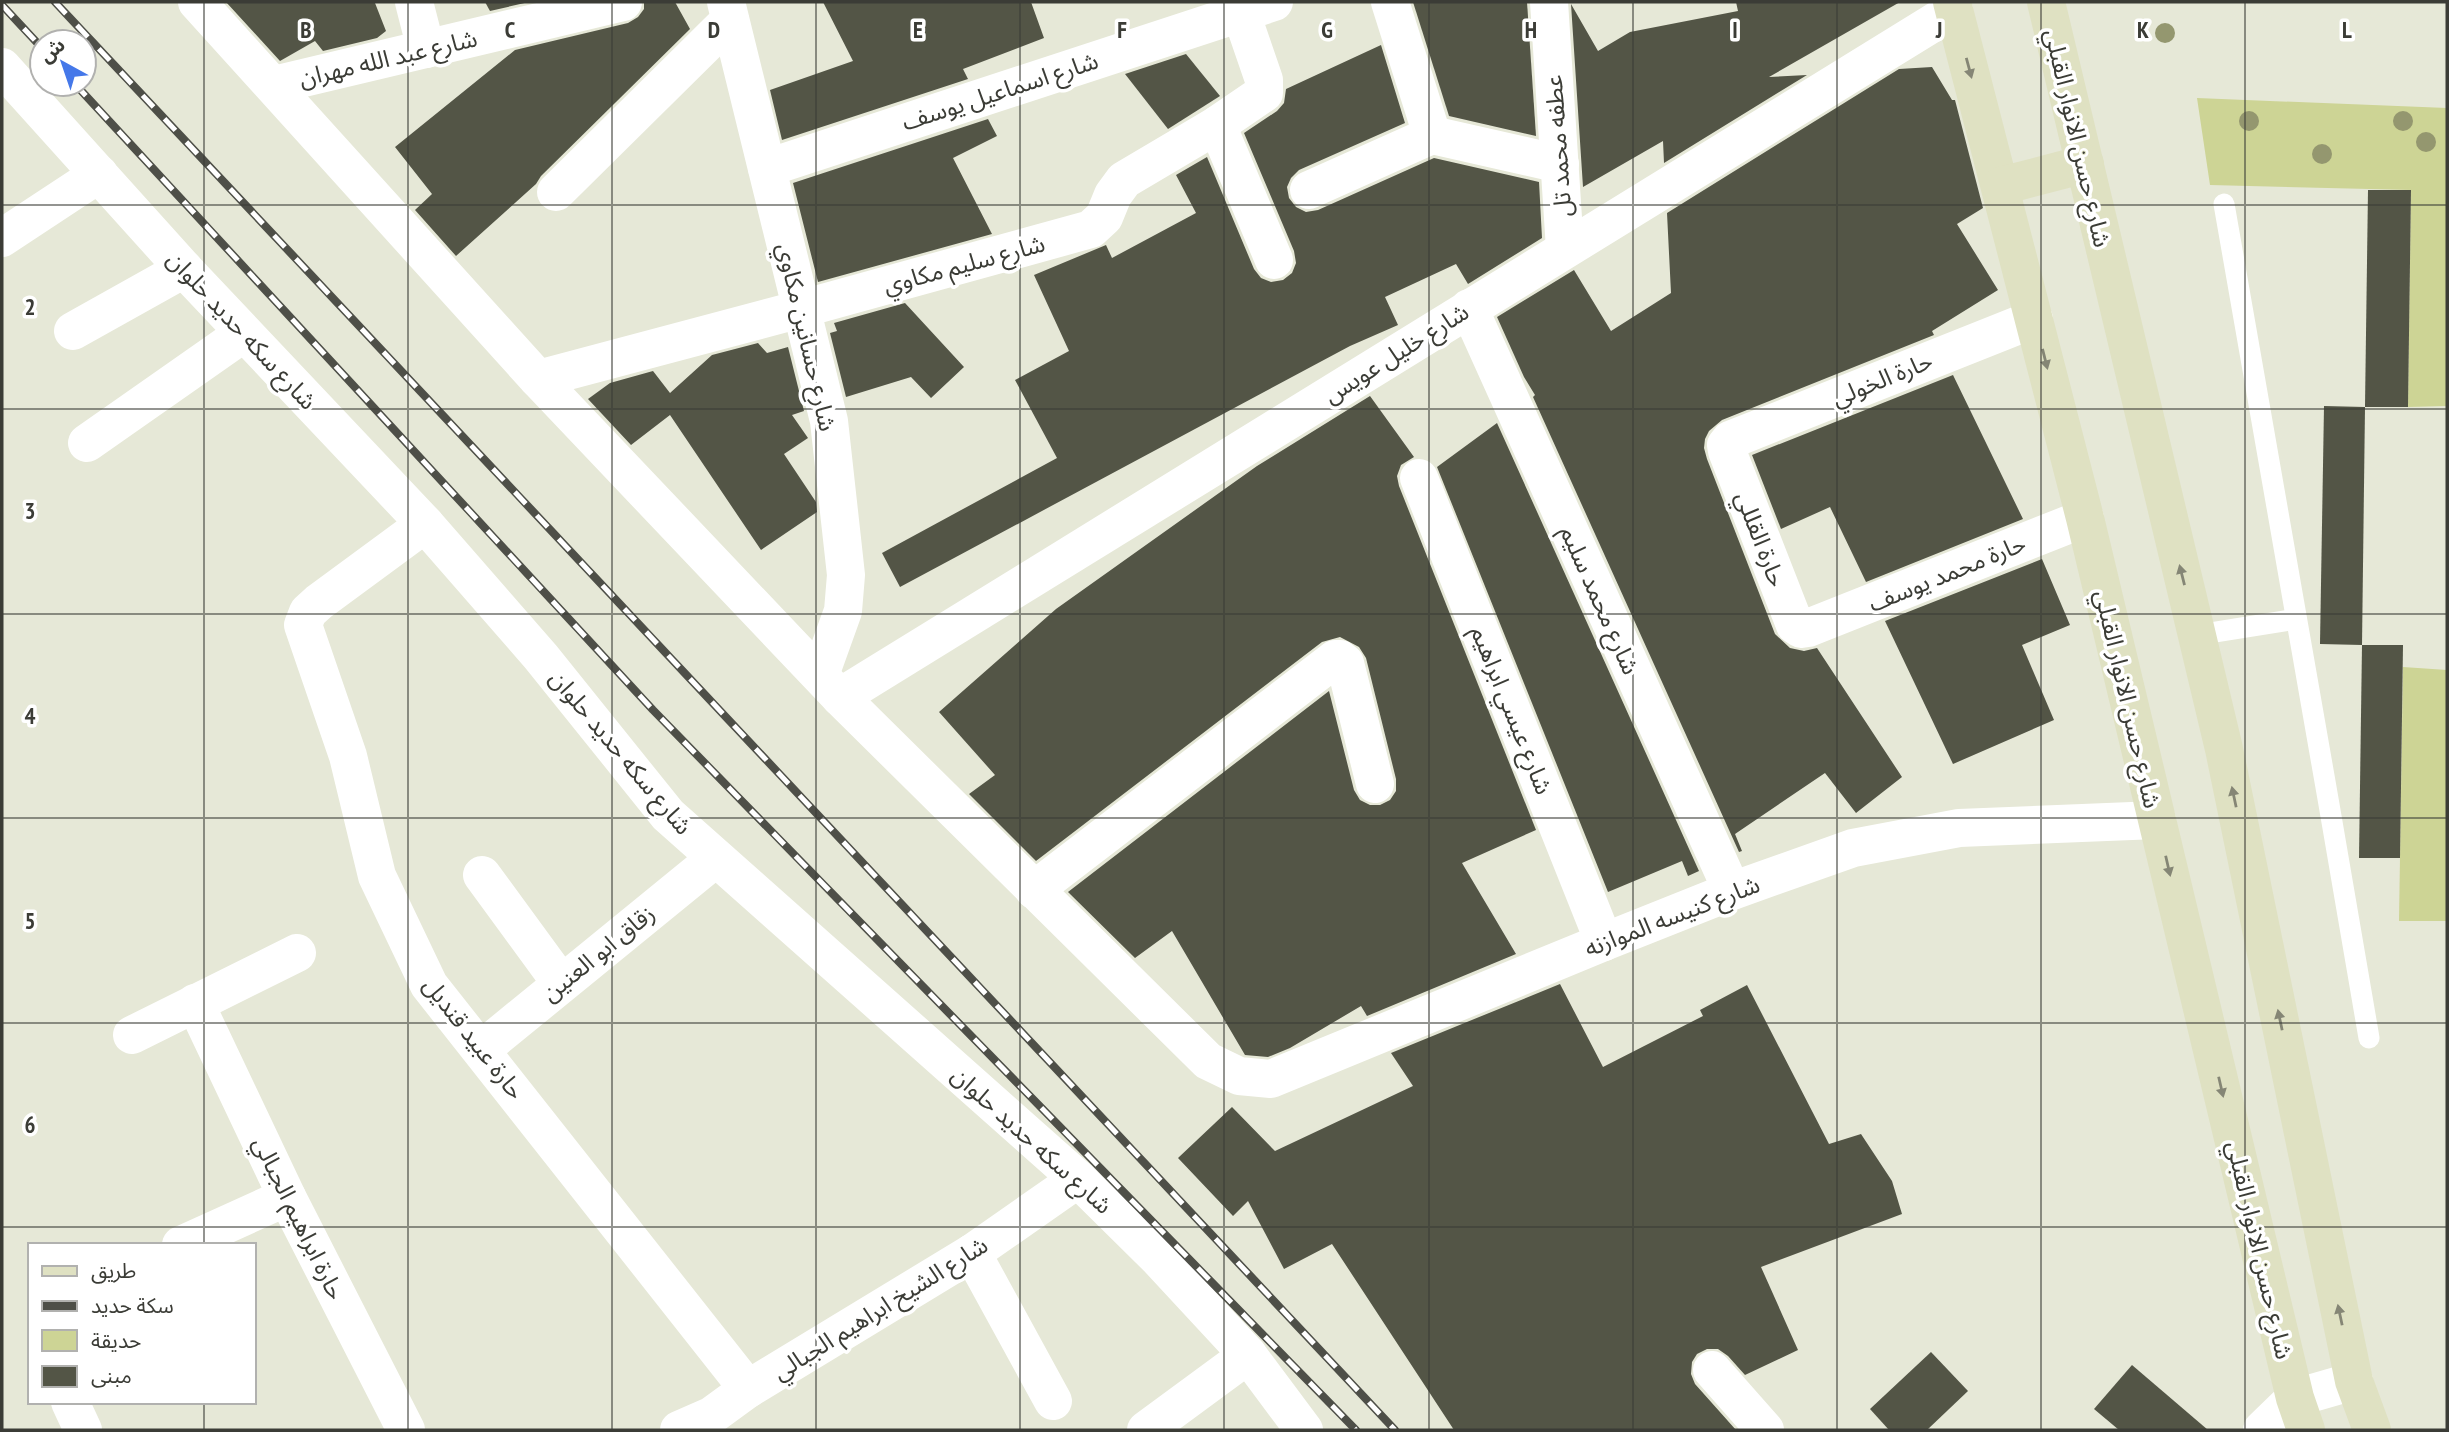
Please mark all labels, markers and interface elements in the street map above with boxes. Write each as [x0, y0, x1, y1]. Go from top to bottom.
text: B [300, 15, 312, 44]
text: C [505, 15, 516, 44]
text: D [708, 15, 720, 44]
text: E [913, 15, 923, 44]
text: F [1117, 15, 1127, 44]
text: G [1321, 15, 1333, 44]
text: H [1525, 15, 1537, 44]
text: I [1732, 15, 1738, 44]
text: J [1935, 15, 1942, 44]
text: K [2137, 15, 2149, 44]
text: L [2342, 15, 2352, 44]
street label: شارع عبد الله مهران [296, 22, 480, 95]
street label: شارع حسن الانوار القبلي [2034, 26, 2118, 251]
north arrow [28, 28, 98, 98]
text: ش [34, 32, 70, 68]
street label: شارع اسماعيل يوسف [898, 45, 1103, 139]
one-way arrow [1964, 57, 1975, 79]
street label: عطفه محمد تل [1538, 74, 1578, 218]
street label: شارع سليم مكاوي [880, 228, 1049, 304]
street label: شارع حسانين مكاوي [767, 240, 844, 435]
street label: شارع سكه حديد حلوان [159, 244, 324, 417]
text: 2 [25, 292, 36, 321]
street label: شارع خليل عويس [1317, 296, 1476, 412]
street label: حارة الخولي [1827, 345, 1938, 417]
one-way arrow [2040, 348, 2051, 370]
street label: حارة القللي [1725, 487, 1793, 592]
text: 3 [25, 496, 36, 525]
street label: شارع محمد سليم [1551, 521, 1647, 680]
street label: حارة محمد يوسف [1864, 527, 2030, 619]
one-way arrow [2176, 564, 2187, 586]
street label: شارع حسن الانوار القبلي [2084, 587, 2168, 812]
street label: شارع عيسي ابراهيم [1461, 621, 1560, 800]
street label: شارع سكه حديد حلوان [541, 663, 699, 842]
text: 4 [25, 701, 36, 730]
one-way arrow [2228, 786, 2239, 808]
one-way arrow [2163, 855, 2174, 877]
street label: شارع كنيسه الموازنه [1580, 868, 1765, 966]
street label: زقاق ابو العنين [535, 898, 661, 1008]
text: 5 [25, 906, 36, 935]
street label: حارة عبيد قنديل [416, 970, 532, 1106]
one-way arrow [2274, 1009, 2285, 1031]
street label: شارع سكه حديد حلوان [944, 1059, 1119, 1222]
one-way arrow [2216, 1076, 2227, 1098]
text: 6 [25, 1110, 36, 1139]
street label: حارة ابراهيم الجبالي [243, 1131, 352, 1306]
street label: شارع حسن الانوار القبلي [2216, 1138, 2300, 1363]
street label: شارع الشيخ ابراهيم الجبالي [767, 1229, 995, 1390]
legend [28, 1243, 256, 1404]
text: طريق [91, 1257, 136, 1284]
text: سكة حديد [91, 1292, 174, 1319]
one-way arrow [2334, 1304, 2345, 1326]
text: حديقة [91, 1327, 141, 1354]
text: مبنى [91, 1362, 132, 1389]

